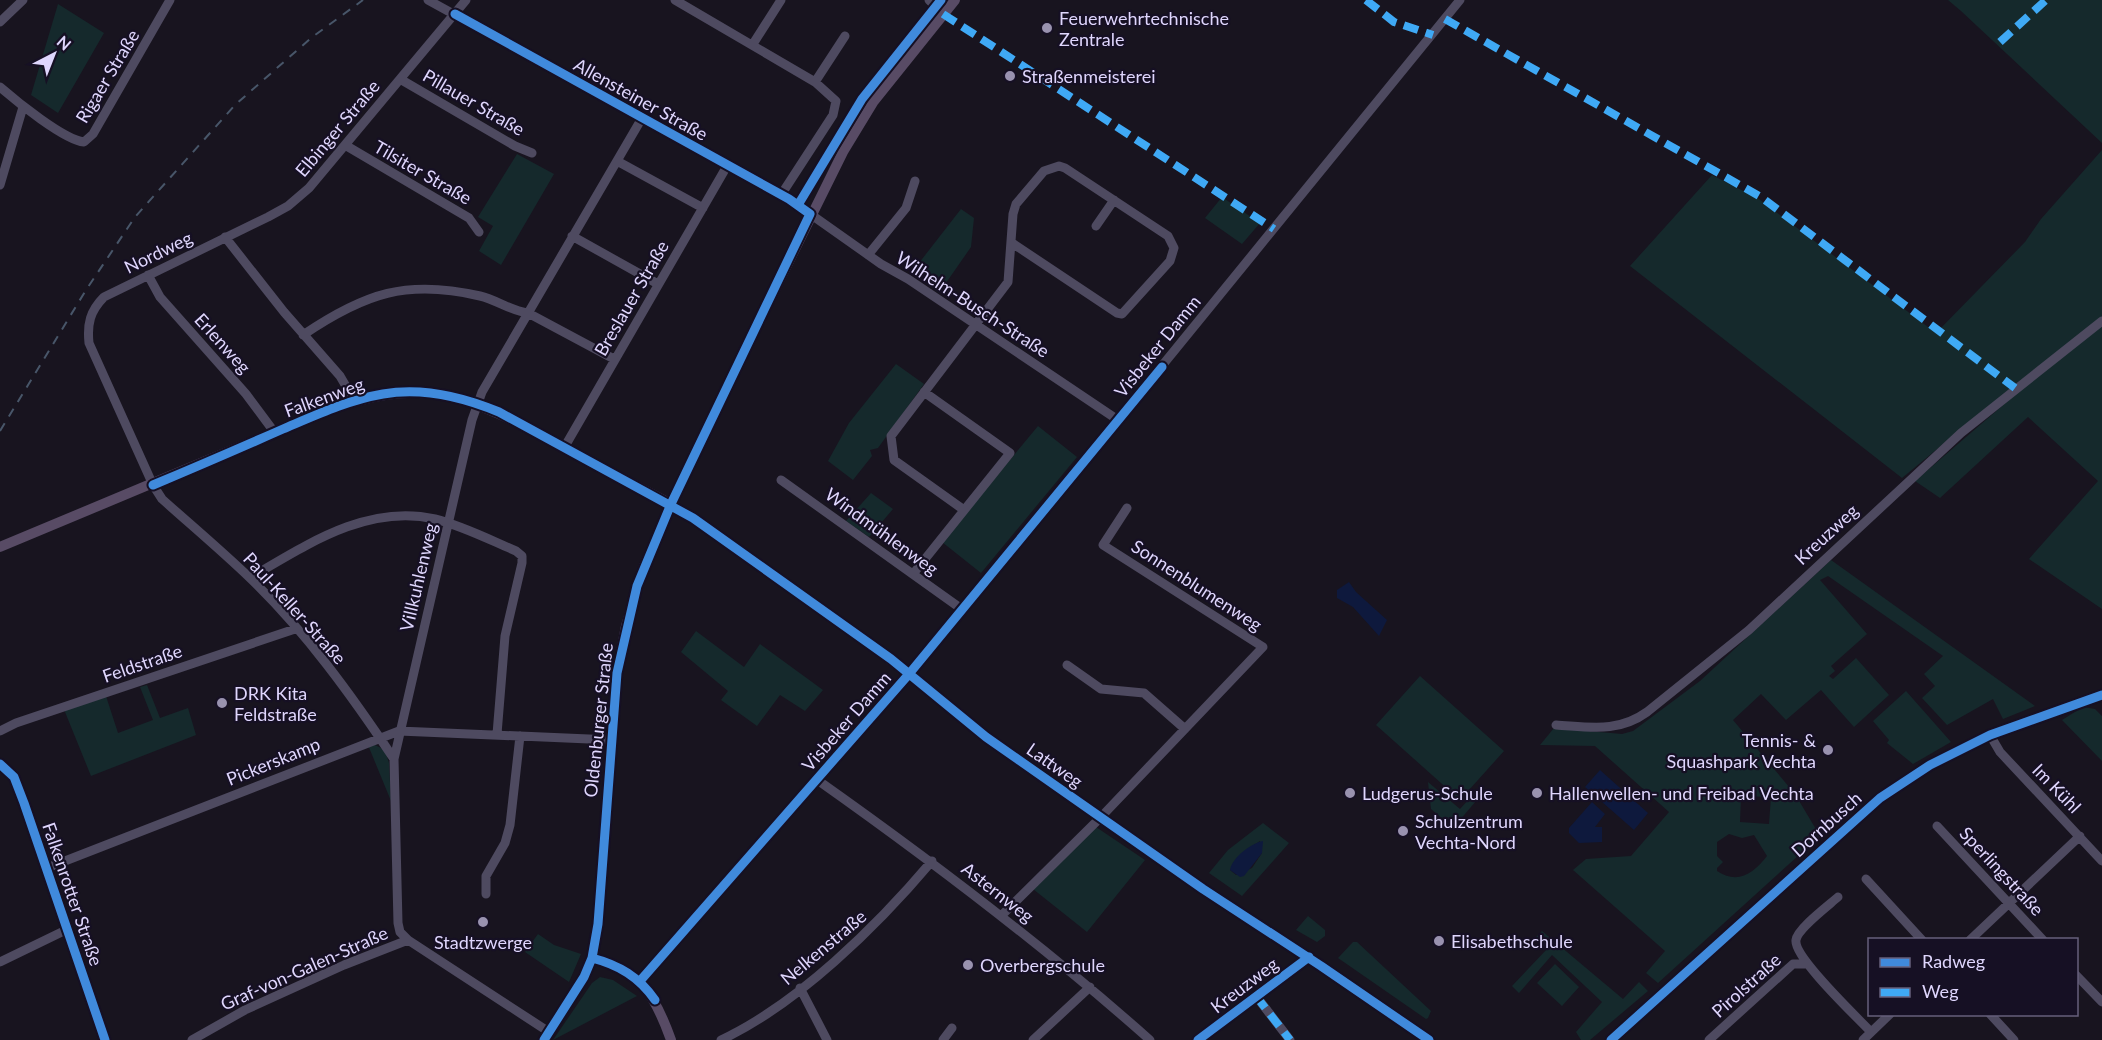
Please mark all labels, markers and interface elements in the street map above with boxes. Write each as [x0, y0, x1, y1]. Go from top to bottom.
place label: Feuerwehrtechnische Zentrale [1059, 7, 1229, 50]
marker: Feuerwehrtechnische Zentrale [1040, 21, 1054, 35]
north arrow [24, 24, 84, 84]
street label: Rigaer Straße [70, 25, 144, 127]
text: N [53, 31, 75, 54]
street label: Allensteiner Straße [570, 53, 712, 145]
street label: Pillauer Straße [419, 64, 529, 140]
place label: Straßenmeisterei [1022, 65, 1156, 87]
marker: Straßenmeisterei [1003, 69, 1017, 83]
street label: Elbinger Straße [290, 75, 384, 181]
street label: Tilsiter Straße [370, 135, 476, 209]
street label: Nordweg [120, 226, 196, 278]
street label: Breslauer Straße [589, 236, 673, 360]
street label: Wilhelm-Busch-Straße [892, 246, 1054, 362]
street label: Visbeker Damm [1109, 291, 1205, 401]
street label: Erlenweg [190, 308, 256, 378]
street label: Falkenweg [281, 372, 367, 422]
street label: Windmühlenweg [821, 483, 943, 579]
street label: Kreuzweg [1790, 499, 1862, 569]
street label: Villkuhlenweg [395, 521, 441, 633]
street label: Sonnenblumenweg [1128, 535, 1266, 635]
street label: Paul-Keller-Straße [239, 547, 351, 669]
street label: Feldstraße [99, 639, 185, 687]
street label: Oldenburger Straße [579, 642, 617, 798]
street label: Visbeker Damm [797, 667, 895, 775]
place label: DRK Kita Feldstraße [234, 682, 317, 725]
marker: DRK Kita Feldstraße [215, 696, 229, 710]
place label: Tennis- & Squashpark Vechta [1666, 729, 1816, 772]
street label: Pickerskamp [223, 732, 323, 790]
street label: Lattweg [1023, 738, 1087, 792]
marker: Tennis- & Squashpark Vechta [1821, 743, 1835, 757]
street label: Im Kühl [2028, 759, 2086, 817]
place label: Ludgerus-Schule [1362, 782, 1493, 804]
place label: Hallenwellen- und Freibad Vechta [1549, 782, 1814, 804]
marker: Ludgerus-Schule [1343, 786, 1357, 800]
marker: Hallenwellen- und Freibad Vechta [1530, 786, 1544, 800]
street label: Dornbusch [1786, 787, 1866, 861]
place label: Schulzentrum Vechta-Nord [1415, 810, 1523, 853]
street label: Falkenrotter Straße [38, 819, 108, 969]
street label: Sperlingstraße [1955, 822, 2049, 920]
marker: Schulzentrum Vechta-Nord [1396, 824, 1410, 838]
street label: Asternweg [958, 857, 1038, 927]
street label: Nelkenstraße [776, 905, 870, 989]
marker: Stadtzwerge [476, 915, 490, 929]
street label: Graf-von-Galen-Straße [217, 921, 391, 1015]
place label: Elisabethschule [1451, 930, 1573, 952]
place label: Stadtzwerge [434, 931, 532, 953]
marker: Elisabethschule [1432, 934, 1446, 948]
legend [1868, 938, 2078, 1016]
street label: Pirolstraße [1707, 948, 1785, 1022]
text: Radweg [1922, 950, 1985, 972]
street label: Kreuzweg [1206, 953, 1282, 1017]
place label: Overbergschule [980, 954, 1105, 976]
marker: Overbergschule [961, 958, 975, 972]
text: Weg [1922, 980, 1959, 1002]

